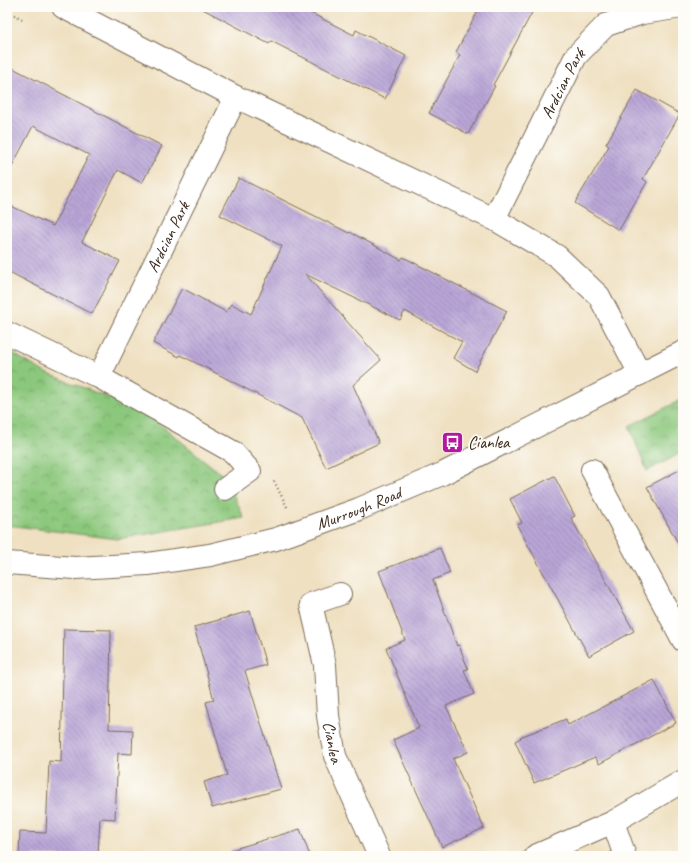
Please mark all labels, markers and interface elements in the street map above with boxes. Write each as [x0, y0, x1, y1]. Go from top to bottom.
street label: Ardcian Park [536, 42, 590, 122]
street label: Ardcian Park [142, 197, 195, 276]
bus stop icon: Cianlea [440, 429, 466, 455]
place label: Cianlea [468, 432, 511, 453]
street label: Murrough Road [313, 481, 407, 535]
street label: Cianlea [318, 720, 348, 768]

